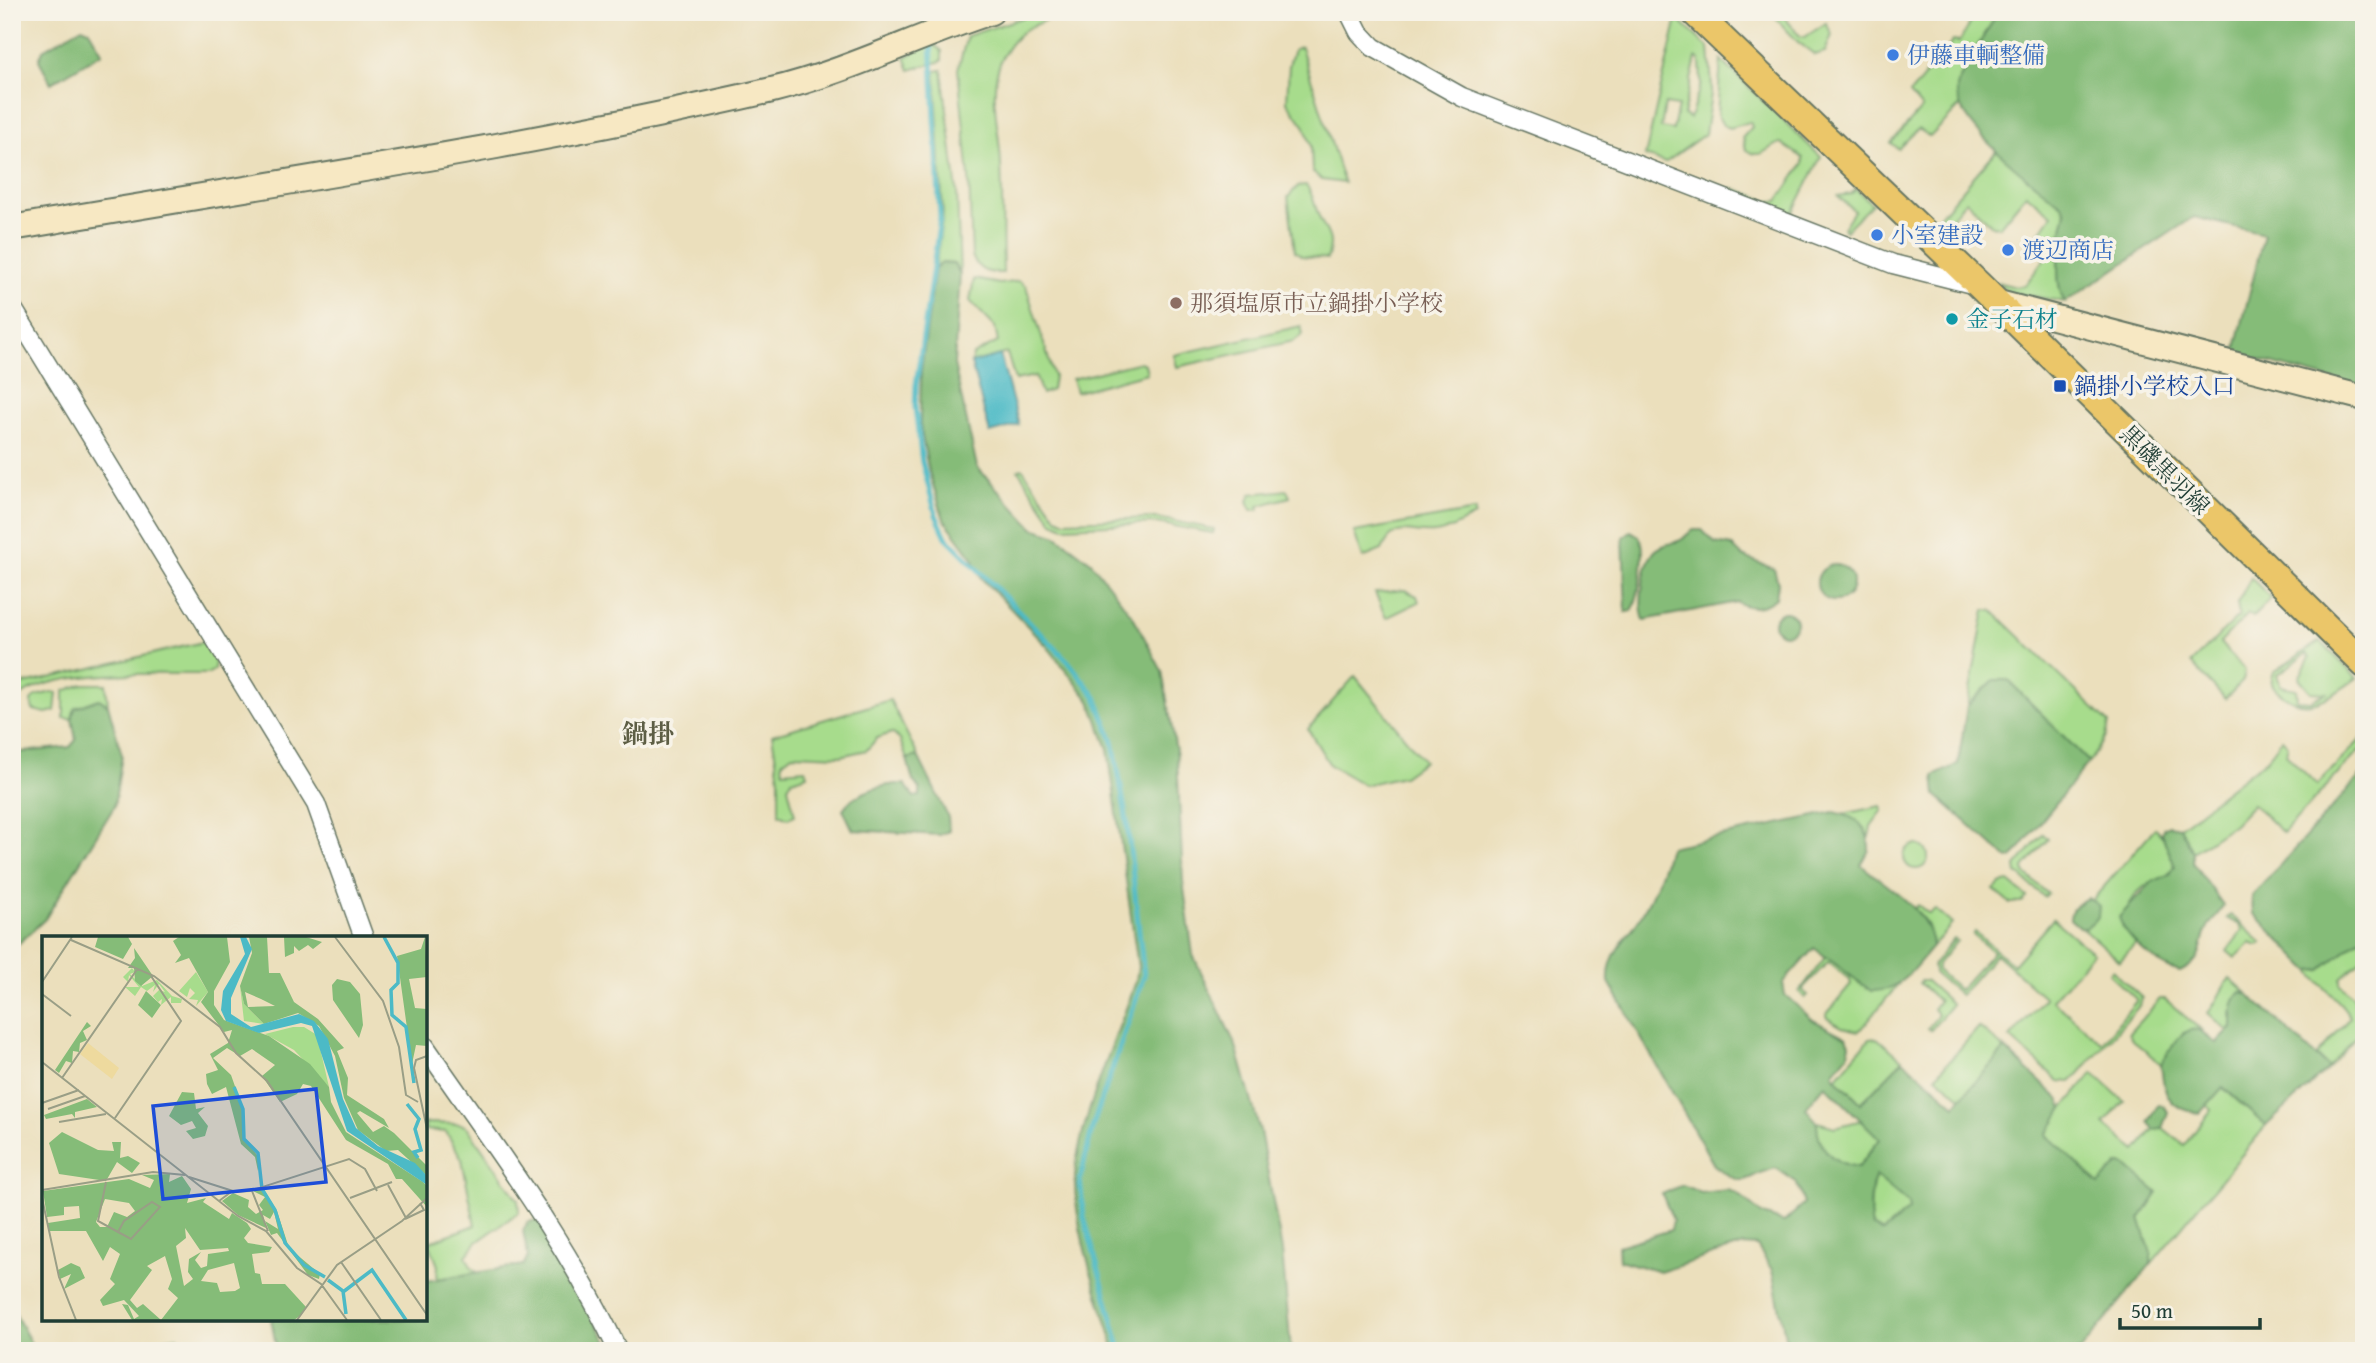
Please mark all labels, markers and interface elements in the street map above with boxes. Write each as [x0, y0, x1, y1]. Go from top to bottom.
place label: 伊藤車輌整備 [1907, 38, 2045, 71]
marker: 伊藤車輌整備 [1885, 47, 1901, 63]
place label: 小室建設 [1891, 218, 1983, 251]
marker: 小室建設 [1869, 227, 1885, 243]
place label: 渡辺商店 [2022, 233, 2114, 266]
marker: 渡辺商店 [2000, 242, 2016, 258]
place label: 那須塩原市立鍋掛小学校 [1190, 286, 1443, 319]
marker: 那須塩原市立鍋掛小学校 [1168, 295, 1184, 311]
place label: 金子石材 [1966, 302, 2058, 335]
marker: 金子石材 [1944, 311, 1960, 327]
place label: 鍋掛小学校入口 [2074, 369, 2235, 402]
marker: 鍋掛小学校入口 [2052, 378, 2068, 394]
street label: 黒磯黒羽線 [2113, 417, 2218, 522]
district label: 鍋掛 [622, 714, 674, 753]
inset map [42, 936, 427, 1321]
scale bar [2120, 1286, 2260, 1330]
text: 50 m [2131, 1295, 2173, 1326]

